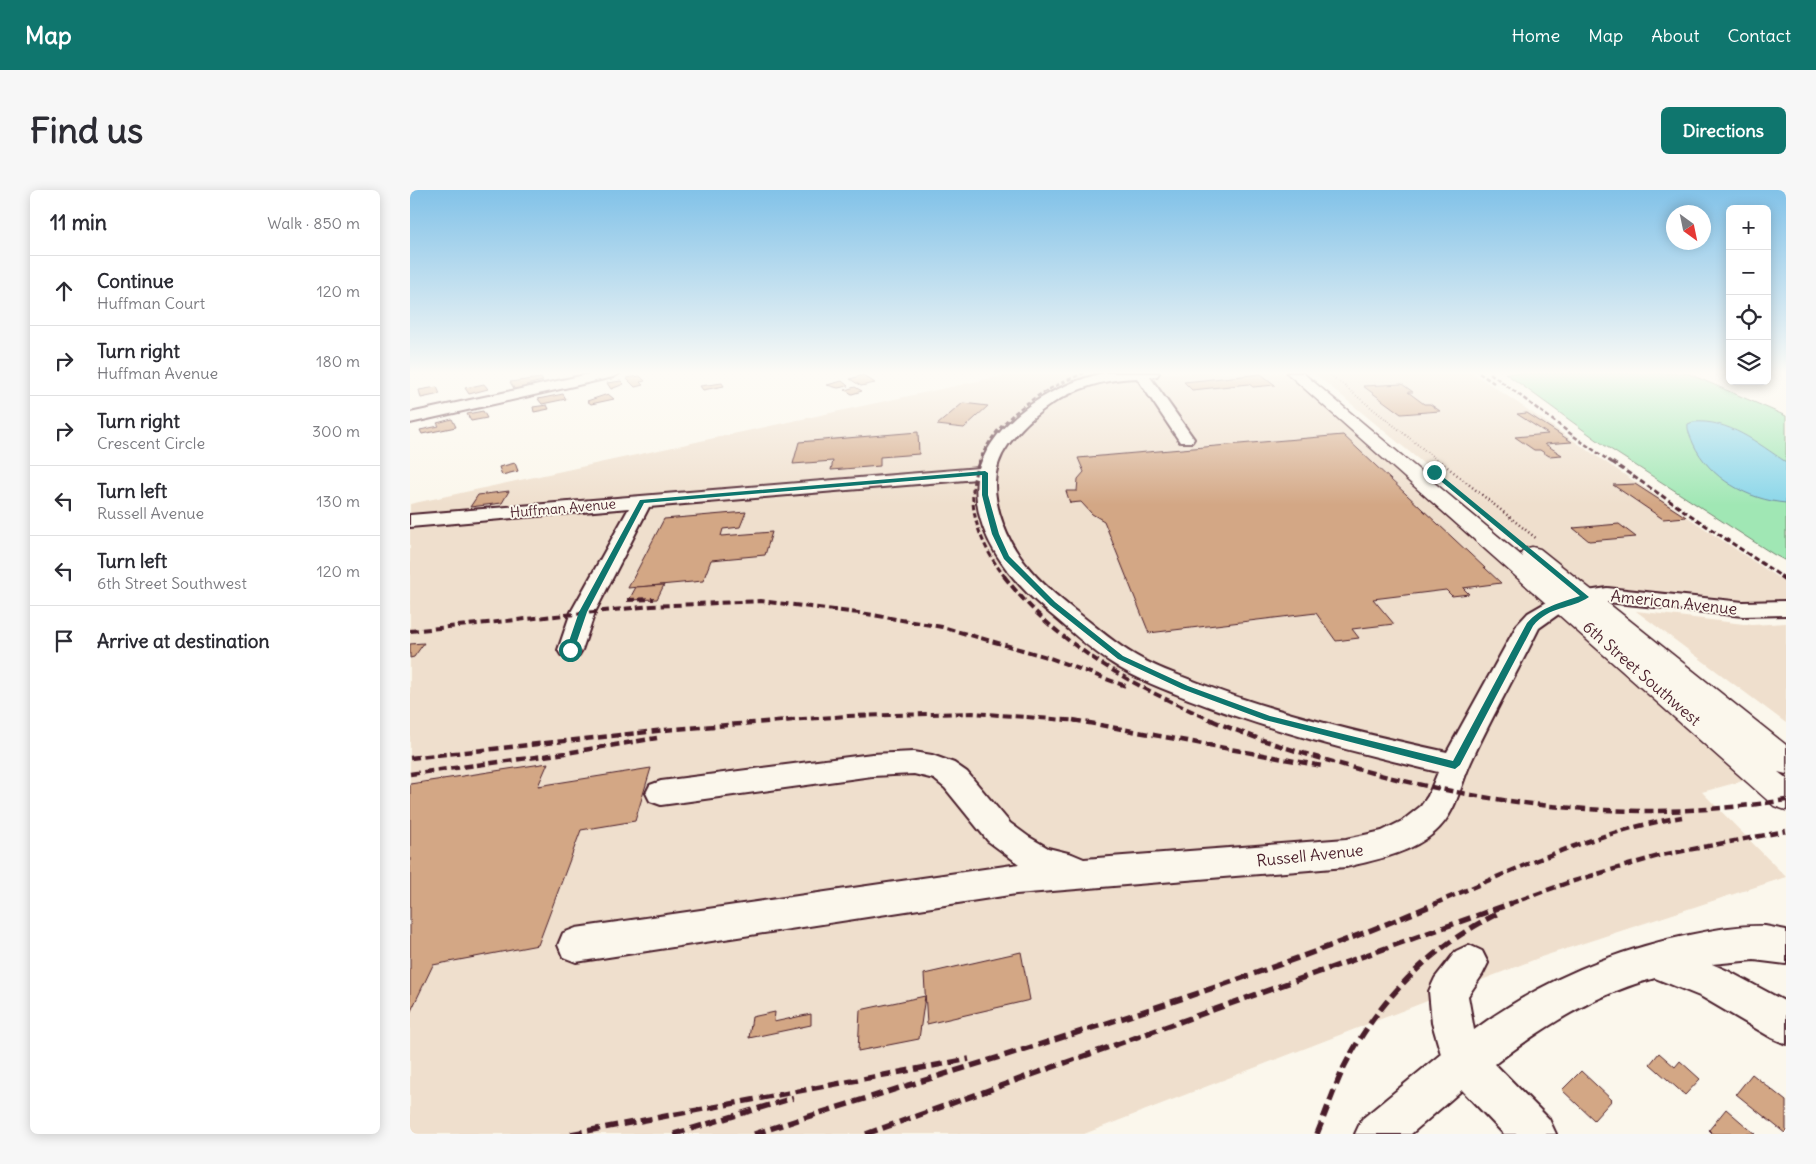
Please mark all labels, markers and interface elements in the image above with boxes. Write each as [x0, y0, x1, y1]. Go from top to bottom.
text: Map [25, 20, 72, 50]
text: Home [1512, 24, 1560, 47]
text: Map [1588, 24, 1623, 47]
text: About [1651, 24, 1699, 47]
text: Contact [1727, 24, 1791, 47]
button: Directions [1661, 107, 1786, 154]
text: Find us [30, 108, 143, 152]
north arrow [1666, 205, 1711, 250]
map controls [1726, 205, 1771, 385]
button: + [1726, 205, 1771, 250]
text: 11 min [50, 209, 107, 236]
text: Walk · 850 m [267, 213, 360, 233]
button: − [1726, 250, 1771, 295]
text: Continue [97, 269, 174, 293]
icon: ahead [50, 277, 78, 305]
text: 120 m [317, 281, 360, 301]
text: Huffman Court [97, 293, 205, 313]
button: locate [1726, 295, 1771, 340]
text: Turn right [97, 339, 180, 363]
button: layers [1726, 340, 1771, 385]
icon: right [50, 347, 78, 375]
text: 180 m [316, 351, 360, 371]
text: Huffman Avenue [97, 363, 218, 383]
text: Turn right [97, 409, 180, 433]
icon: right [50, 417, 78, 445]
text: 300 m [312, 421, 360, 441]
text: Crescent Circle [97, 433, 205, 453]
route end [1423, 461, 1446, 484]
text: Turn left [97, 479, 167, 503]
icon: left [50, 487, 78, 515]
text: 130 m [316, 491, 360, 511]
street label: Huffman Avenue [509, 494, 617, 522]
text: Russell Avenue [97, 503, 204, 523]
text: Turn left [97, 549, 167, 573]
icon: left [50, 557, 78, 585]
text: 120 m [317, 561, 360, 581]
text: 6th Street Southwest [97, 573, 247, 593]
street label: American Avenue [1610, 585, 1738, 619]
street label: 6th Street Southwest [1579, 616, 1706, 730]
icon: arrive [50, 627, 78, 655]
text: Arrive at destination [97, 629, 270, 653]
route start [559, 639, 582, 662]
street label: Russell Avenue [1256, 839, 1364, 871]

